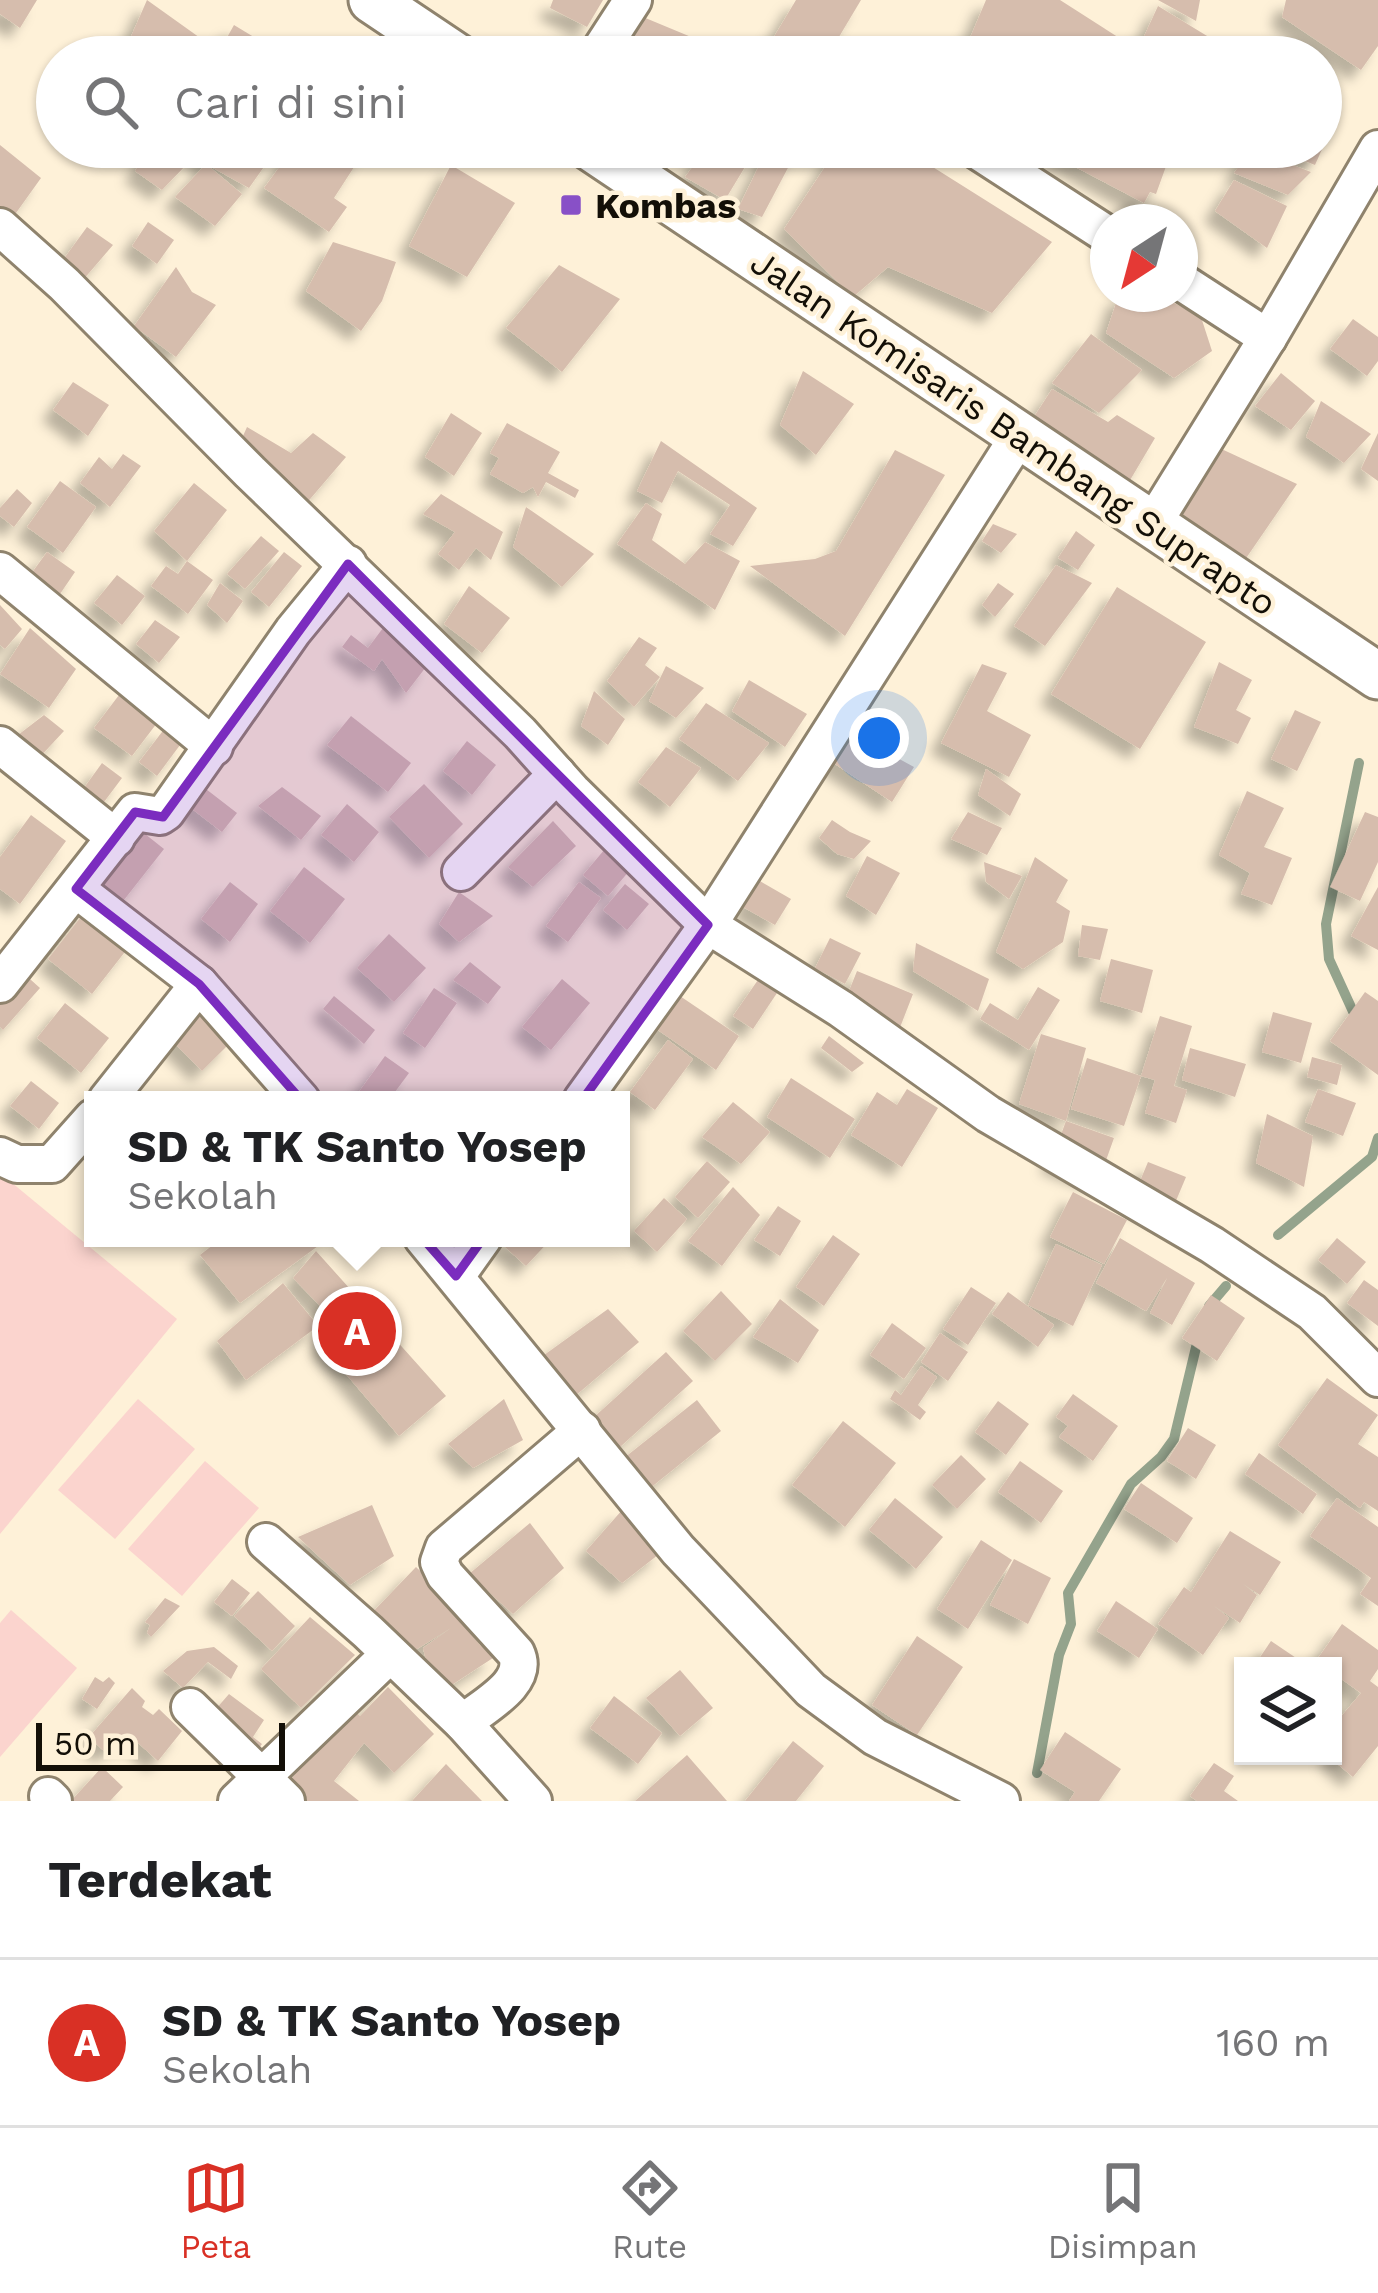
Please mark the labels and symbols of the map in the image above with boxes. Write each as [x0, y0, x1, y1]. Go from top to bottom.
place label: Kombas [595, 185, 736, 227]
marker: Kombas [558, 192, 584, 218]
north arrow [1090, 204, 1198, 312]
street label: Jalan Komisaris Bambang Suprapto [743, 241, 1284, 625]
your location [849, 708, 909, 768]
pin: A [318, 1286, 396, 1376]
scale bar [36, 1717, 285, 1770]

